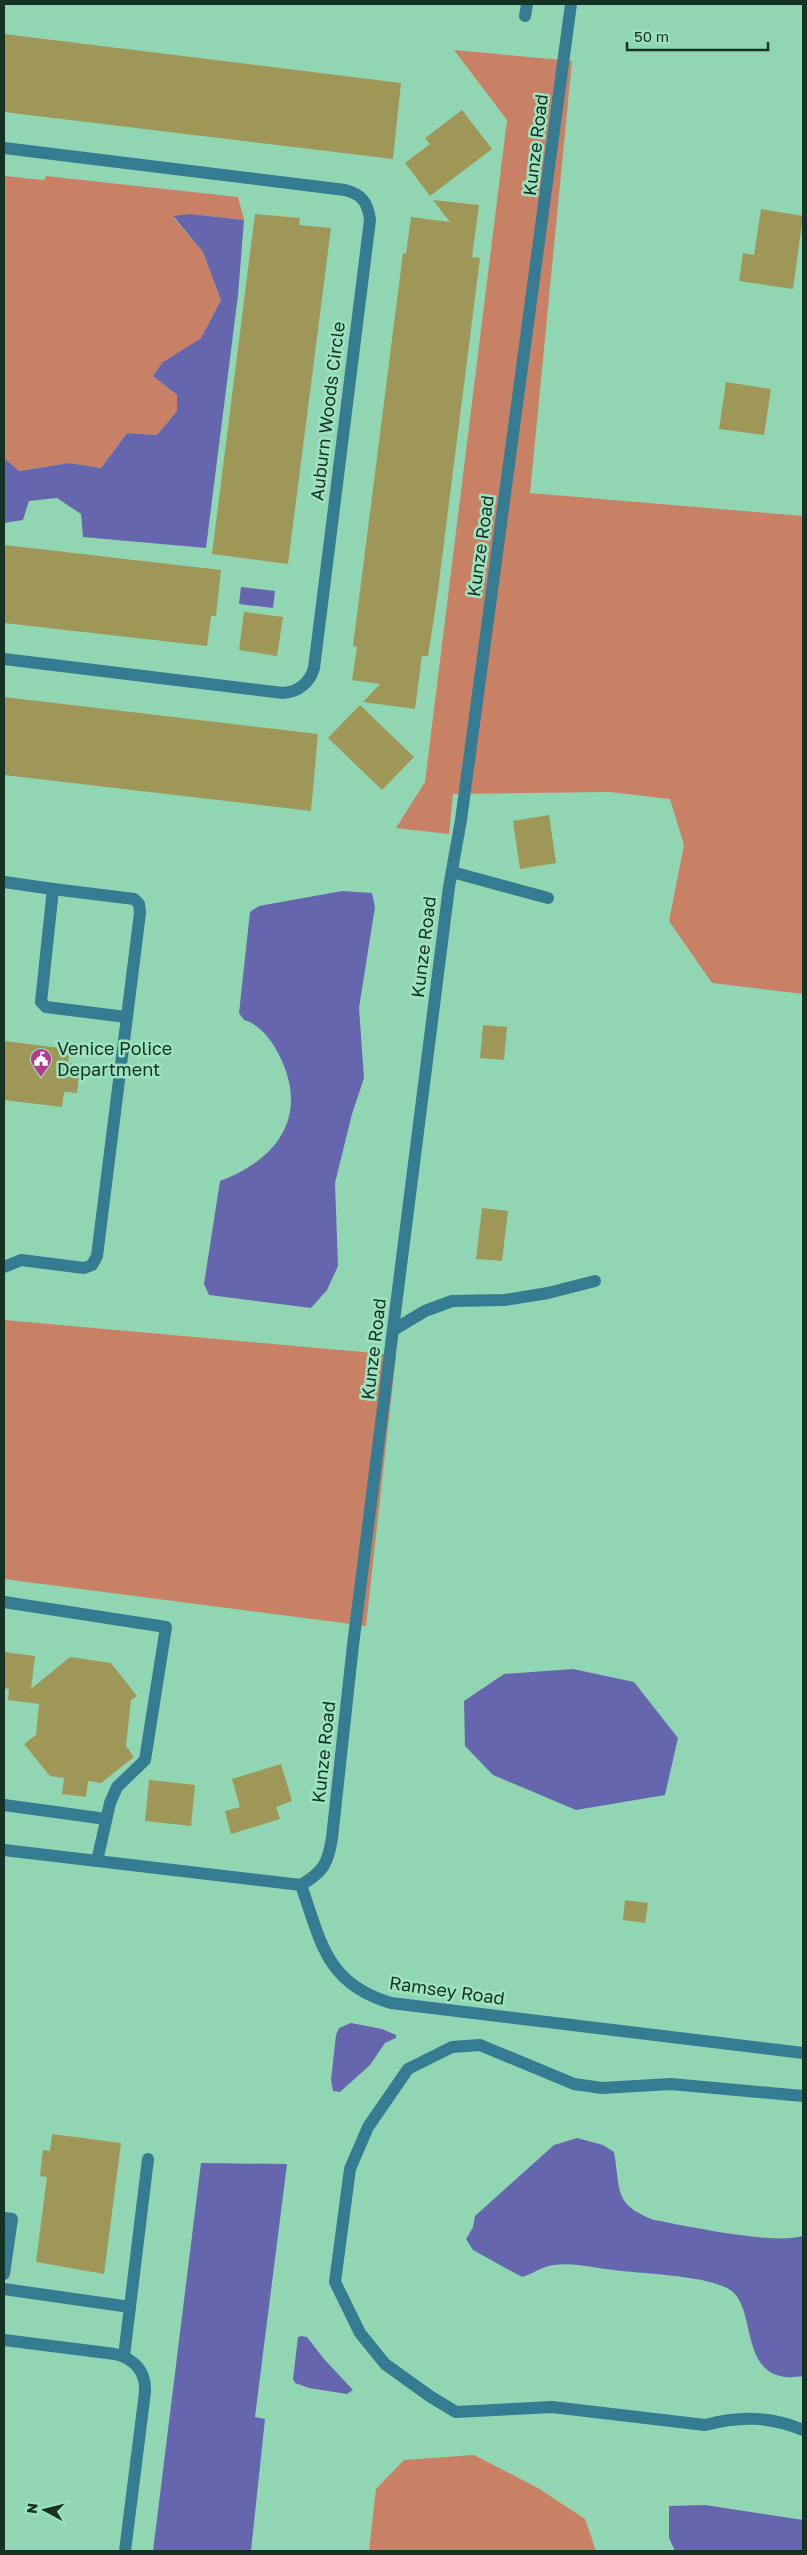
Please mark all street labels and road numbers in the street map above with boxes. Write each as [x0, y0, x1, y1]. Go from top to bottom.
street label: Kunze Road [518, 93, 552, 197]
street label: Auburn Woods Circle [305, 320, 349, 502]
street label: Kunze Road [462, 494, 498, 598]
street label: Kunze Road [406, 895, 440, 999]
street label: Kunze Road [356, 1297, 390, 1401]
street label: Kunze Road [307, 1700, 339, 1804]
street label: Ramsey Road [388, 1971, 506, 2009]

